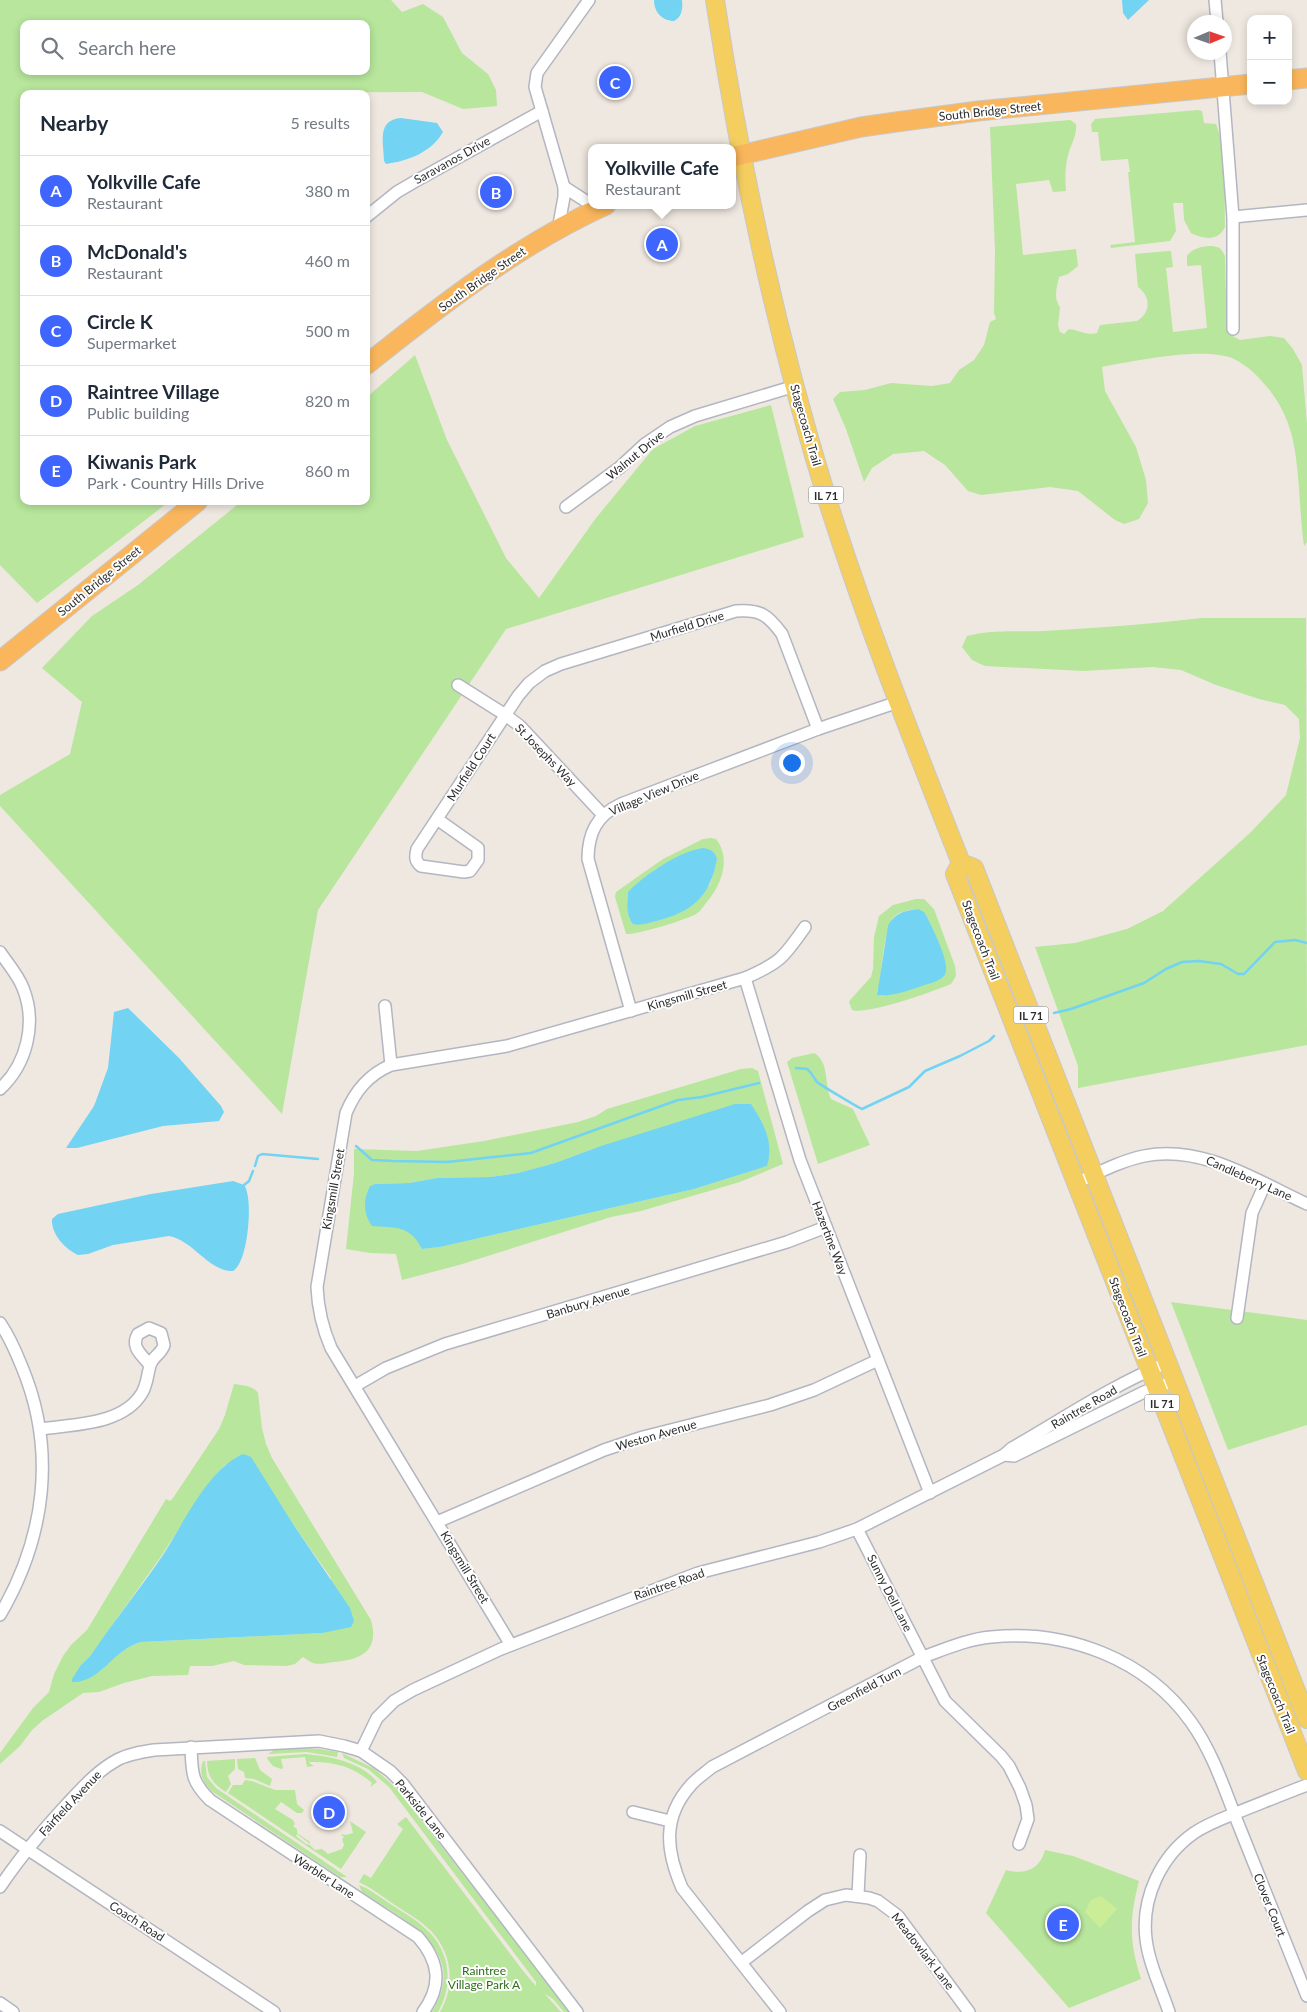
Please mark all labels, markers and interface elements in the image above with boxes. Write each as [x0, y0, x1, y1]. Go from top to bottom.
north arrow [1187, 15, 1232, 60]
map controls [1247, 15, 1292, 105]
button: + [1247, 15, 1292, 60]
search box [20, 20, 370, 75]
icon: search [38, 34, 66, 62]
text: Search here [78, 36, 176, 59]
button: − [1247, 60, 1292, 105]
pin: C [599, 63, 631, 101]
street label: South Bridge Street [938, 98, 1043, 124]
text: Nearby [40, 110, 108, 135]
text: 5 results [290, 113, 350, 132]
street label: Saravanos Drive [411, 133, 493, 187]
popup [588, 144, 736, 209]
text: Yolkville Cafe [605, 156, 719, 179]
text: Yolkville Cafe [87, 170, 201, 193]
pin: B [480, 173, 512, 211]
text: Restaurant [605, 179, 681, 198]
text: A [50, 181, 62, 200]
text: 380 m [305, 181, 350, 200]
text: Restaurant [87, 193, 163, 212]
pin: A [646, 225, 678, 263]
text: McDonald's [87, 240, 187, 263]
street label: South Bridge Street [436, 243, 529, 315]
text: B [51, 251, 61, 270]
text: 460 m [305, 251, 350, 270]
text: Restaurant [87, 263, 163, 282]
text: Circle K [87, 310, 153, 333]
text: C [51, 321, 61, 340]
text: 500 m [305, 321, 350, 340]
text: Supermarket [87, 333, 176, 352]
text: Raintree Village [87, 380, 219, 403]
street label: Stagecoach Trail [787, 382, 825, 468]
text: D [50, 391, 62, 410]
text: 820 m [305, 391, 350, 410]
text: Public building [87, 403, 189, 422]
street label: Walnut Drive [603, 427, 667, 483]
text: Kiwanis Park [87, 450, 196, 473]
text: E [51, 461, 61, 480]
text: 860 m [305, 461, 350, 480]
text: Park · Country Hills Drive [87, 473, 264, 492]
road number: IL 71 [808, 486, 844, 504]
street label: South Bridge Street [54, 542, 144, 619]
street label: Murfield Drive [648, 608, 726, 644]
street label: St Josephs Way [512, 720, 580, 790]
street label: Murfield Court [443, 730, 499, 804]
your location [779, 750, 805, 776]
street label: Village View Drive [607, 767, 701, 819]
street label: Stagecoach Trail [959, 898, 1003, 982]
street label: Kingsmill Street [645, 976, 729, 1014]
road number: IL 71 [1014, 1006, 1048, 1024]
street label: Kingsmill Street [318, 1147, 348, 1231]
street label: Candleberry Lane [1204, 1152, 1294, 1204]
street label: Hazertine Way [809, 1199, 851, 1278]
street label: Stagecoach Trail [1106, 1275, 1150, 1359]
street label: Banbury Avenue [544, 1282, 632, 1322]
street label: Raintree Road [1048, 1382, 1120, 1432]
road number: IL 71 [1144, 1395, 1180, 1412]
street label: Weston Avenue [614, 1416, 698, 1454]
street label: Kingsmill Street [437, 1528, 493, 1607]
street label: Sunny Dell Lane [864, 1552, 916, 1634]
street label: Raintree Road [632, 1565, 706, 1603]
street label: Stagecoach Trail [1253, 1652, 1299, 1736]
street label: Greenfield Turn [825, 1663, 903, 1715]
street label: Fairfield Avenue [36, 1767, 104, 1839]
street label: Parkside Lane [392, 1776, 450, 1842]
pin: D [313, 1793, 345, 1831]
street label: Warbler Lane [290, 1851, 358, 1901]
street label: Clover Court [1250, 1871, 1290, 1940]
street label: Coach Road [107, 1898, 167, 1944]
pin: E [1047, 1905, 1079, 1943]
street label: Meadowlark Lane [888, 1909, 958, 1993]
park label: Raintree Village Park A [448, 1963, 521, 1992]

